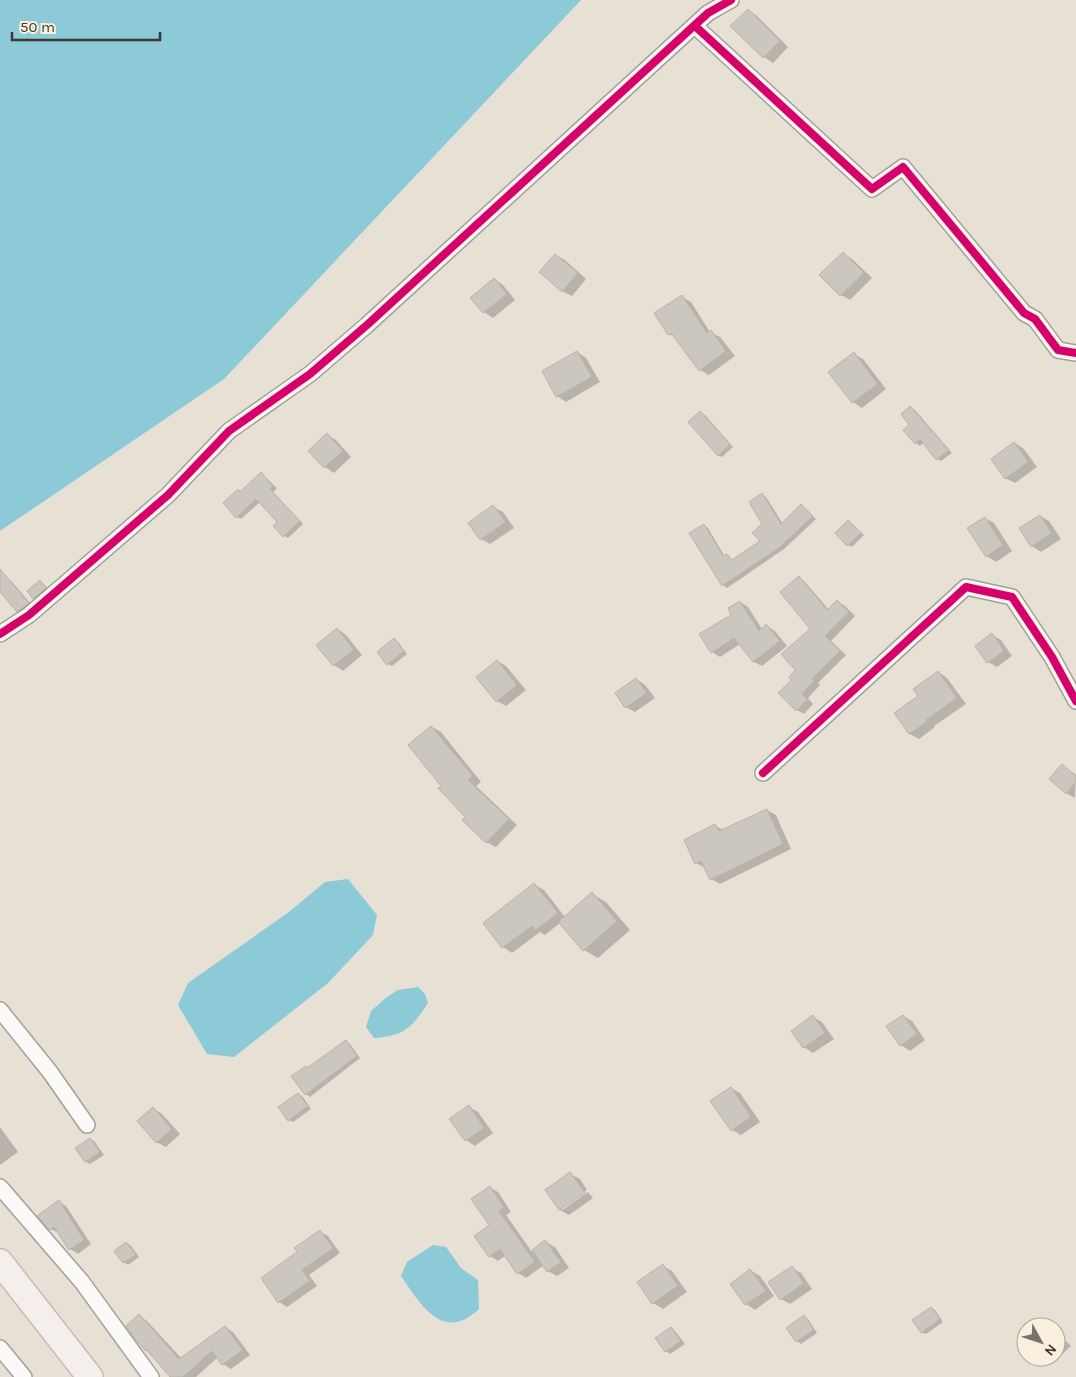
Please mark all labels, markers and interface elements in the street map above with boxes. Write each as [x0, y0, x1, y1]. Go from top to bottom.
scale bar [12, 10, 160, 42]
text: 50 m [20, 18, 55, 36]
north arrow [1016, 1317, 1066, 1367]
text: N [1041, 1341, 1060, 1359]

